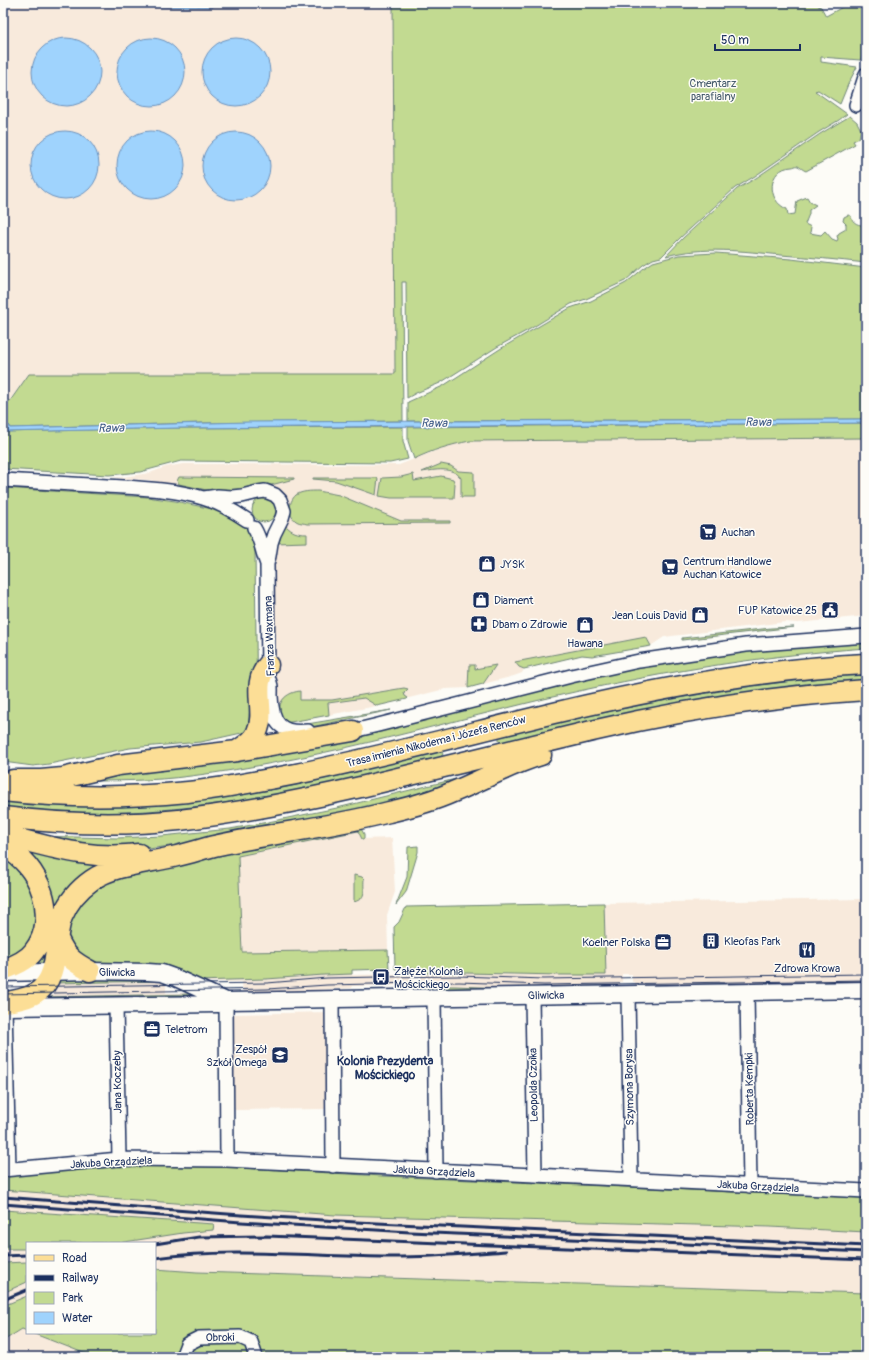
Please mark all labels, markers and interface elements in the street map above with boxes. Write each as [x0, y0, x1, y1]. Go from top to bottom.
scale bar [715, 26, 800, 52]
text: 50 m [721, 33, 749, 48]
park label: Cmentarz parafialny [689, 77, 737, 103]
water label: Rawa [745, 415, 773, 430]
water label: Rawa [421, 416, 449, 431]
water label: Rawa [98, 421, 126, 436]
supermarket icon: Auchan [698, 522, 718, 542]
place label: Auchan [721, 526, 755, 539]
shop icon: JYSK [477, 554, 497, 574]
place label: Centrum Handlowe Auchan Katowice [683, 555, 772, 581]
supermarket icon: Centrum Handlowe Auchan Katowice [660, 557, 680, 577]
place label: JYSK [500, 558, 525, 571]
shop icon: Diament [471, 590, 491, 610]
place label: Diament [494, 594, 534, 607]
street label: Franza Waxmana [262, 595, 277, 677]
public building icon: FUP Katowice 25 [820, 600, 840, 620]
place label: FUP Katowice 25 [738, 604, 817, 617]
shop icon: Jean Louis David [690, 605, 710, 625]
place label: Jean Louis David [612, 609, 687, 622]
pharmacy icon: Dbam o Zdrowie [469, 614, 489, 634]
shop icon: Hawana [575, 615, 595, 635]
place label: Dbam o Zdrowie [492, 618, 568, 631]
place label: Hawana [567, 637, 603, 650]
street label: Trasa imienia Nikodema i Józefa Renców [345, 713, 528, 770]
building icon: Kleofas Park [701, 931, 721, 951]
office icon: Koelner Polska [653, 932, 673, 952]
place label: Kleofas Park [724, 935, 781, 948]
place label: Koelner Polska [582, 936, 650, 949]
restaurant icon: Zdrowa Krowa [797, 940, 817, 960]
place label: Zdrowa Krowa [774, 962, 840, 975]
place label: Załęże Kolonia Mościckiego [394, 965, 463, 991]
street label: Gliwicka [99, 966, 135, 979]
bus stop icon: Załęże Kolonia Mościckiego [371, 967, 391, 987]
street label: Gliwicka [528, 989, 564, 1002]
office icon: Teletrom [142, 1019, 162, 1039]
place label: Teletrom [165, 1023, 208, 1036]
place label: Zespół Szkół Omega [206, 1043, 267, 1069]
school or university icon: Zespół Szkół Omega [270, 1045, 290, 1065]
street label: Leopolda Czoika [526, 1048, 541, 1122]
street label: Szymona Borysa [622, 1048, 637, 1126]
street label: Jana Koczeby [110, 1050, 125, 1114]
street label: Roberta Kempki [742, 1053, 757, 1125]
district label: Kolonia Prezydenta Mościckiego [337, 1054, 434, 1083]
street label: Jakuba Grządziela [70, 1154, 152, 1171]
street label: Jakuba Grządziela [393, 1163, 475, 1180]
street label: Jakuba Grządziela [717, 1178, 799, 1195]
legend [26, 1242, 156, 1334]
text: Road [62, 1251, 87, 1266]
text: Railway [62, 1271, 98, 1286]
text: Park [62, 1291, 83, 1306]
text: Water [62, 1311, 93, 1326]
street label: Obroki [206, 1331, 234, 1344]

